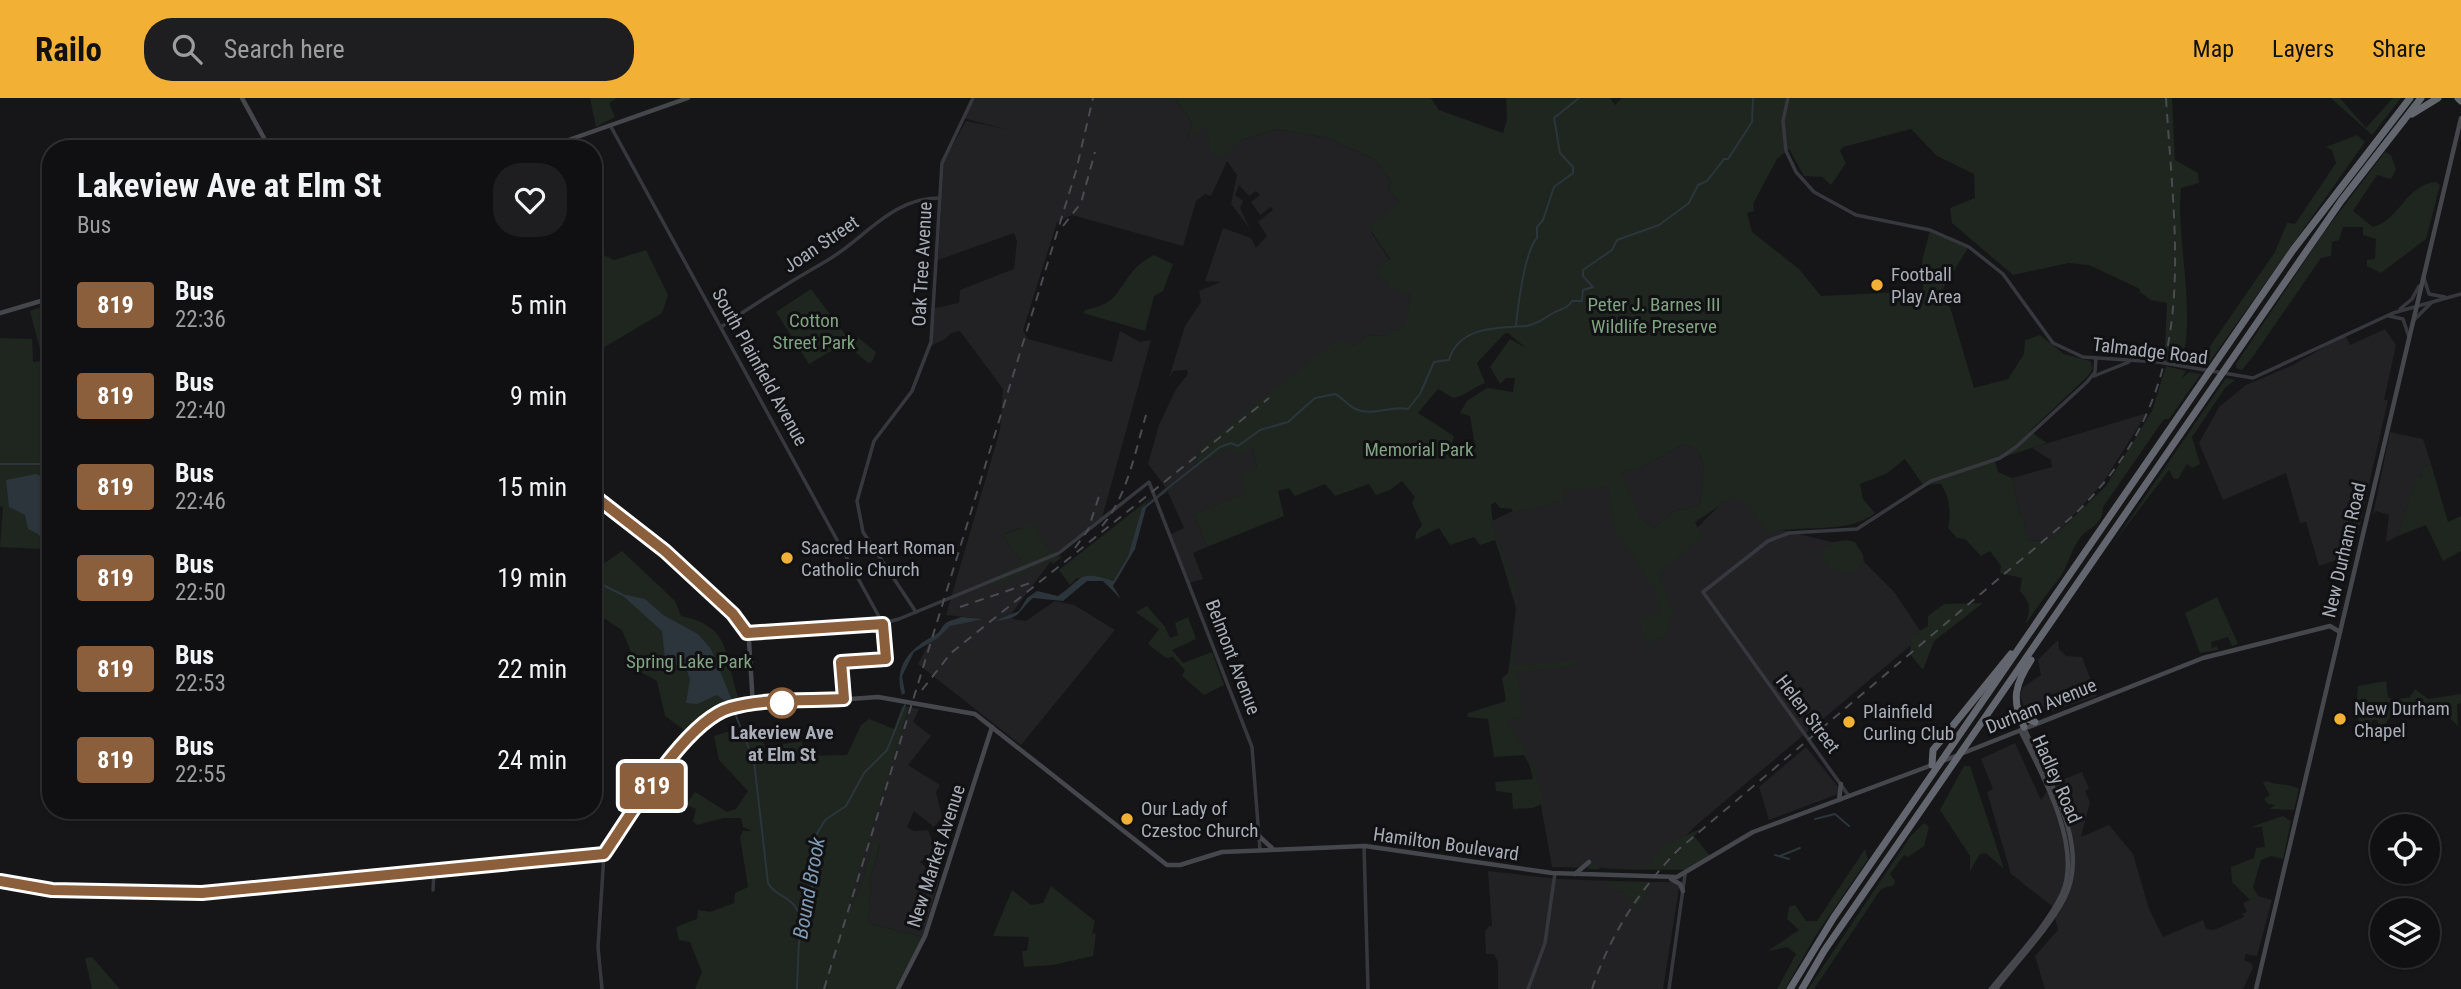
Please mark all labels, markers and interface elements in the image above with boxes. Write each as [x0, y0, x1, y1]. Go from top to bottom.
search box [144, 18, 634, 81]
text: Railo [35, 30, 102, 69]
icon: search [168, 30, 206, 68]
text: Search here [224, 34, 345, 64]
text: Map [2193, 35, 2234, 63]
text: Layers [2272, 35, 2334, 63]
text: Share [2372, 35, 2426, 63]
button: heart [493, 163, 567, 237]
text: Lakeview Ave at Elm St [77, 166, 381, 205]
street label: Oak Tree Avenue [907, 201, 937, 327]
street label: Joan Street [779, 210, 863, 278]
text: Bus [77, 212, 111, 239]
place label: Football Play Area [1891, 263, 1962, 308]
text: Bus [175, 276, 214, 306]
marker: Football Play Area [1869, 277, 1885, 293]
street label: South Plainfield Avenue [707, 284, 813, 450]
text: 5 min [510, 290, 567, 320]
text: 819 [97, 291, 134, 319]
park label: Peter J. Barnes III Wildlife Preserve [1587, 293, 1721, 338]
text: 22:36 [175, 306, 226, 333]
park label: Cotton Street Park [773, 309, 856, 354]
street label: Talmadge Road [2091, 333, 2209, 369]
text: Bus [175, 367, 214, 397]
text: 9 min [510, 381, 567, 411]
text: 819 [97, 382, 134, 410]
text: 22:40 [175, 397, 226, 424]
park label: Memorial Park [1365, 438, 1474, 461]
text: Bus [175, 458, 214, 488]
text: 15 min [497, 472, 567, 502]
text: 819 [97, 473, 134, 501]
street label: New Durham Road [2317, 480, 2371, 620]
text: 22:46 [175, 488, 226, 515]
place label: Sacred Heart Roman Catholic Church [801, 536, 955, 581]
text: Bus [175, 549, 214, 579]
marker: Sacred Heart Roman Catholic Church [779, 550, 795, 566]
text: 19 min [497, 563, 567, 593]
text: 819 [97, 564, 134, 592]
text: 22:50 [175, 579, 226, 606]
street label: Belmont Avenue [1201, 596, 1266, 718]
text: Bus [175, 640, 214, 670]
park label: Spring Lake Park [626, 650, 752, 673]
text: 22 min [497, 654, 567, 684]
text: 819 [97, 655, 134, 683]
text: 22:53 [175, 670, 226, 697]
street label: Helen Street [1771, 670, 1845, 758]
street label: Durham Avenue [1982, 673, 2100, 739]
marker: Lakeview Ave at Elm St [767, 688, 797, 718]
place label: New Durham Chapel [2354, 697, 2450, 742]
place label: Plainfield Curling Club [1863, 700, 1954, 745]
marker: New Durham Chapel [2332, 711, 2348, 727]
marker: Plainfield Curling Club [1841, 714, 1857, 730]
place label: Lakeview Ave at Elm St [730, 721, 834, 766]
text: Bus [175, 731, 214, 761]
street label: Hadley Road [2027, 731, 2087, 827]
text: 24 min [497, 745, 567, 775]
text: 819 [97, 746, 134, 774]
text: 22:55 [175, 761, 226, 788]
line badge: 819 [612, 763, 692, 809]
text: 819 [634, 772, 670, 800]
street label: New Market Avenue [902, 782, 970, 930]
place label: Our Lady of Czestoc Church [1141, 797, 1258, 842]
marker: Our Lady of Czestoc Church [1119, 811, 1135, 827]
map controls [2370, 814, 2440, 968]
button: locate [2370, 814, 2440, 884]
street label: Hamilton Boulevard [1372, 822, 1520, 866]
water label: Bound Brook [788, 835, 830, 941]
button: layers [2370, 898, 2440, 968]

